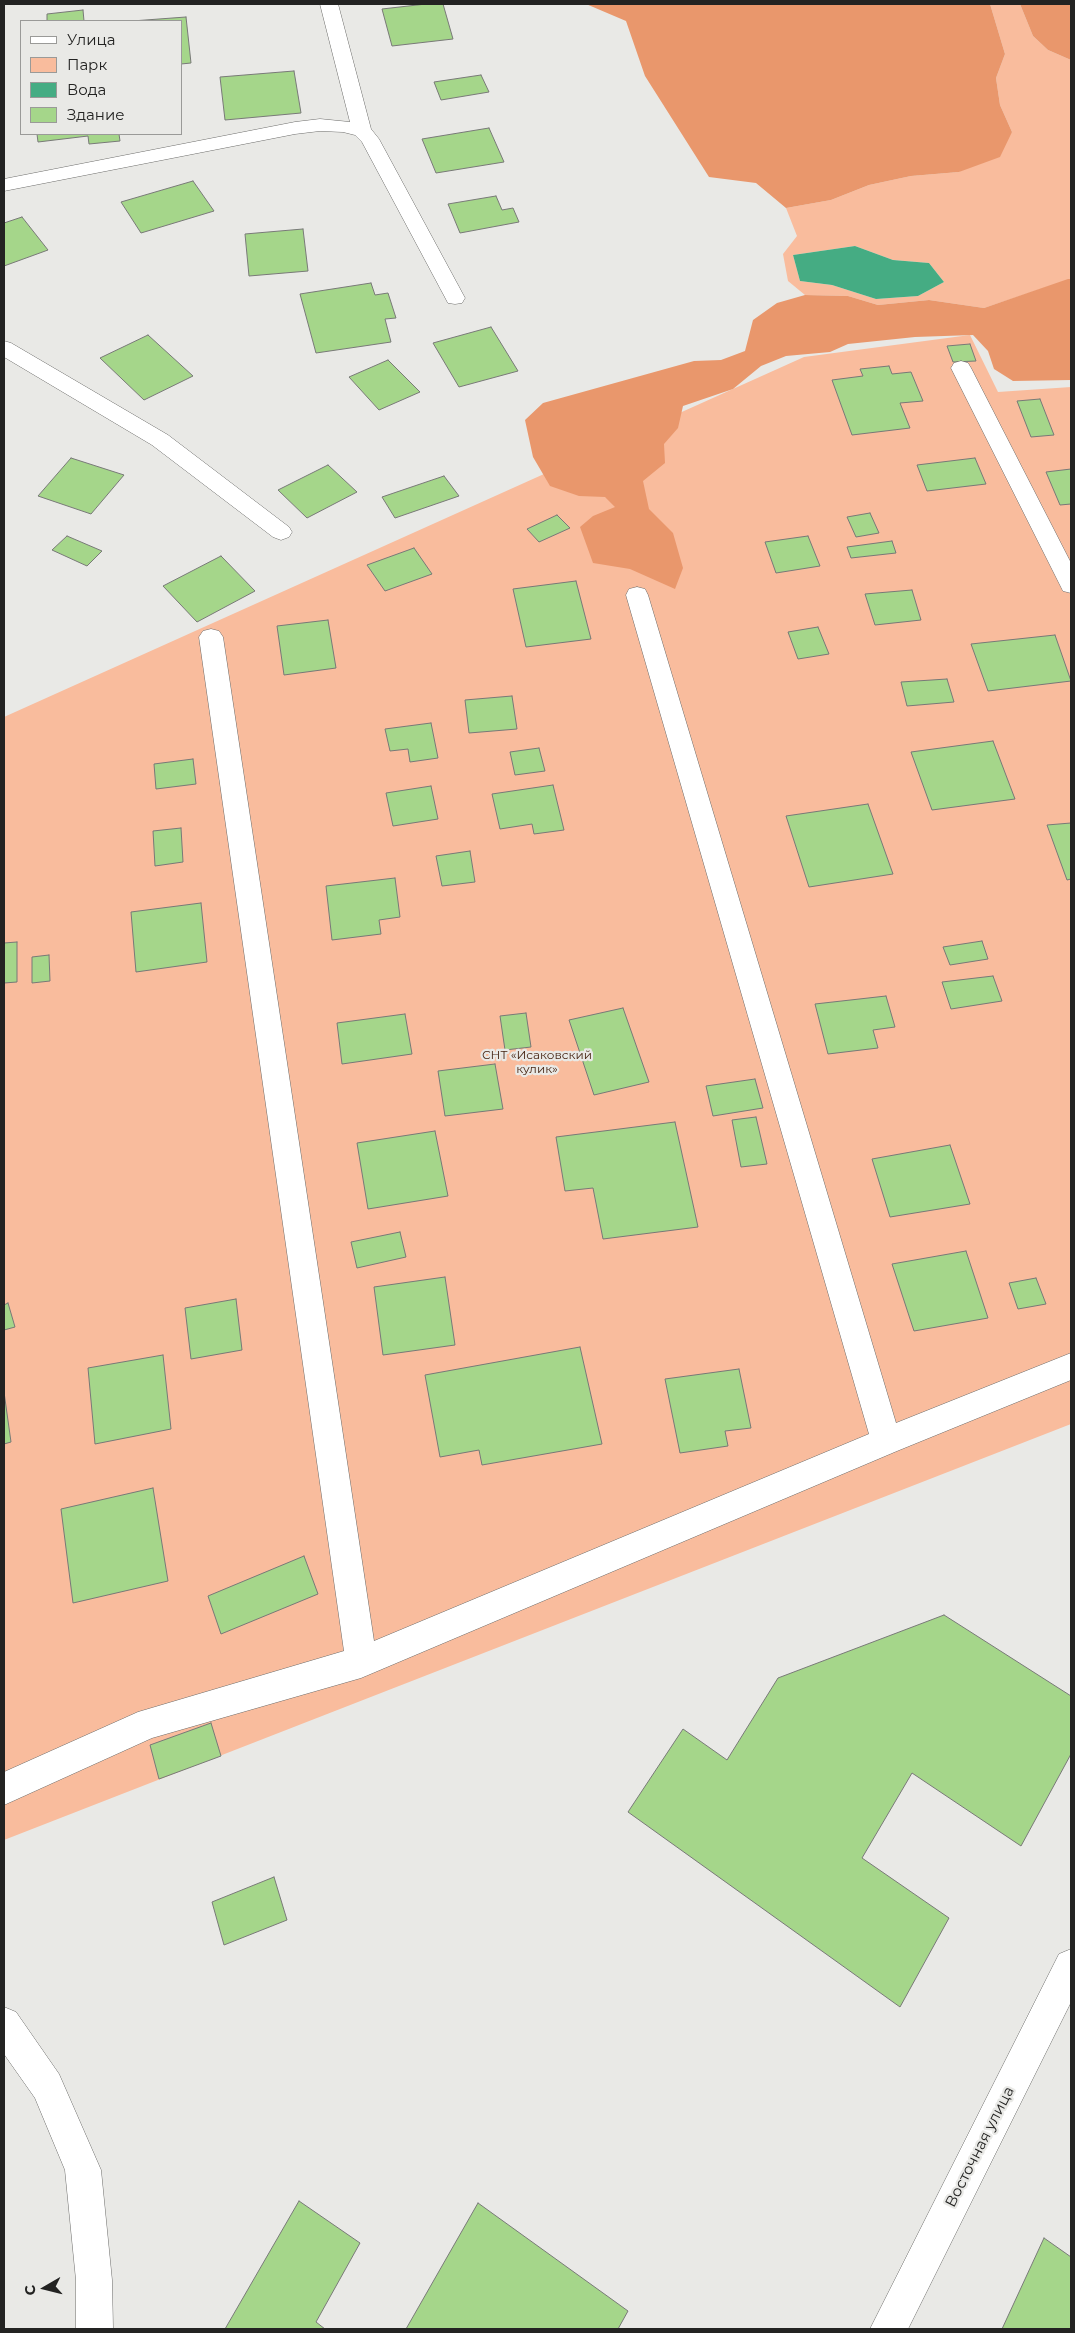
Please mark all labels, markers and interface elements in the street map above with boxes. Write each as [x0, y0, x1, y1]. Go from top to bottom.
legend [20, 20, 182, 135]
text: Улица [67, 30, 115, 49]
text: Парк [67, 55, 107, 74]
text: Вода [67, 80, 106, 99]
text: Здание [67, 105, 125, 124]
park label: СНТ «Исаковский кулик» [482, 1048, 592, 1076]
street label: Восточная улица [942, 2084, 1018, 2210]
north arrow [20, 2263, 70, 2313]
text: С [21, 2284, 40, 2296]

